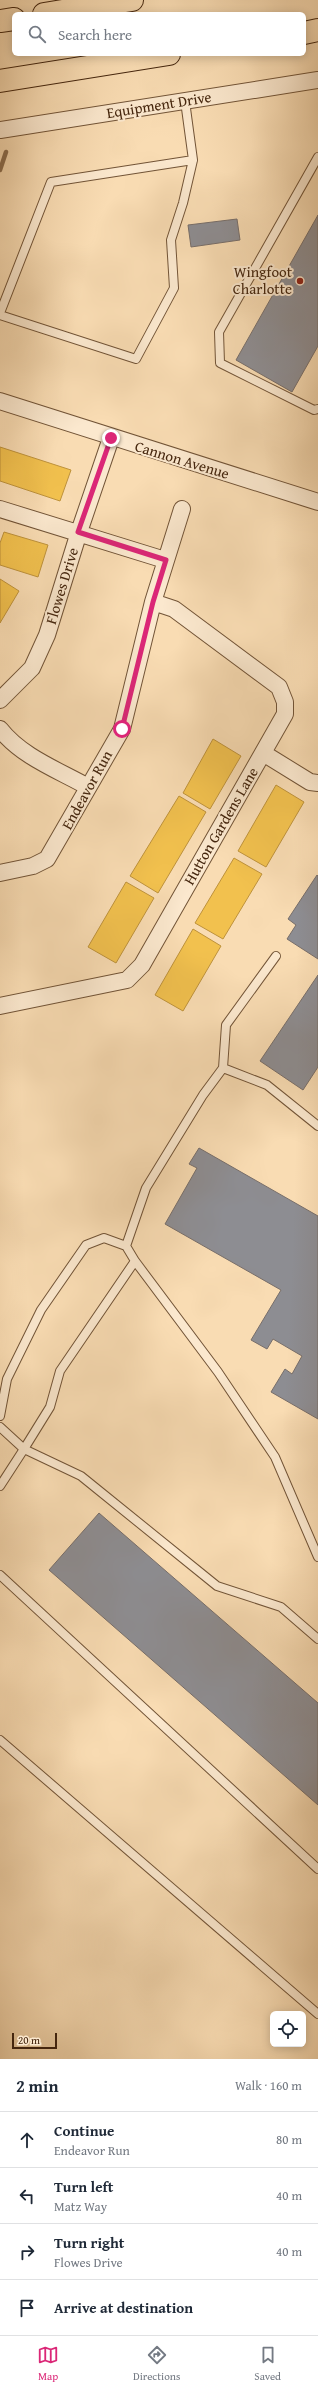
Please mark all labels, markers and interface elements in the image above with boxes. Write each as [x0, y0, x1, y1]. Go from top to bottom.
search box [12, 12, 306, 56]
icon: search [26, 23, 48, 45]
text: Search here [58, 24, 132, 45]
street label: Equipment Drive [105, 86, 213, 123]
place label: Wingfoot Charlotte [233, 261, 293, 299]
marker: Wingfoot Charlotte [295, 276, 305, 286]
route end [102, 429, 120, 447]
street label: Cannon Avenue [132, 435, 232, 484]
street label: Flowes Drive [40, 545, 83, 627]
route start [113, 720, 131, 738]
street label: Endeavor Run [56, 746, 117, 833]
street label: Hutton Gardens Lane [178, 763, 263, 888]
map controls [270, 2011, 306, 2047]
button: locate [270, 2011, 306, 2047]
scale bar [12, 2031, 57, 2050]
text: 20 m [18, 2032, 40, 2048]
text: 2 min [16, 2073, 58, 2098]
text: Walk · 160 m [235, 2076, 302, 2095]
text: Continue [54, 2120, 115, 2141]
icon: ahead [16, 2129, 38, 2151]
text: 80 m [276, 2130, 302, 2149]
text: Endeavor Run [54, 2141, 130, 2160]
text: Turn left [54, 2176, 113, 2197]
icon: left [16, 2185, 38, 2207]
text: 40 m [276, 2186, 302, 2205]
text: Matz Way [54, 2197, 107, 2216]
text: Turn right [54, 2232, 125, 2253]
icon: right [16, 2241, 38, 2263]
text: 40 m [276, 2242, 302, 2261]
text: Flowes Drive [54, 2253, 123, 2272]
icon: arrive [16, 2297, 38, 2319]
text: Arrive at destination [54, 2297, 193, 2318]
tab: Map [37, 2344, 59, 2384]
tab: Directions [133, 2344, 180, 2384]
tab: Saved [254, 2344, 281, 2384]

